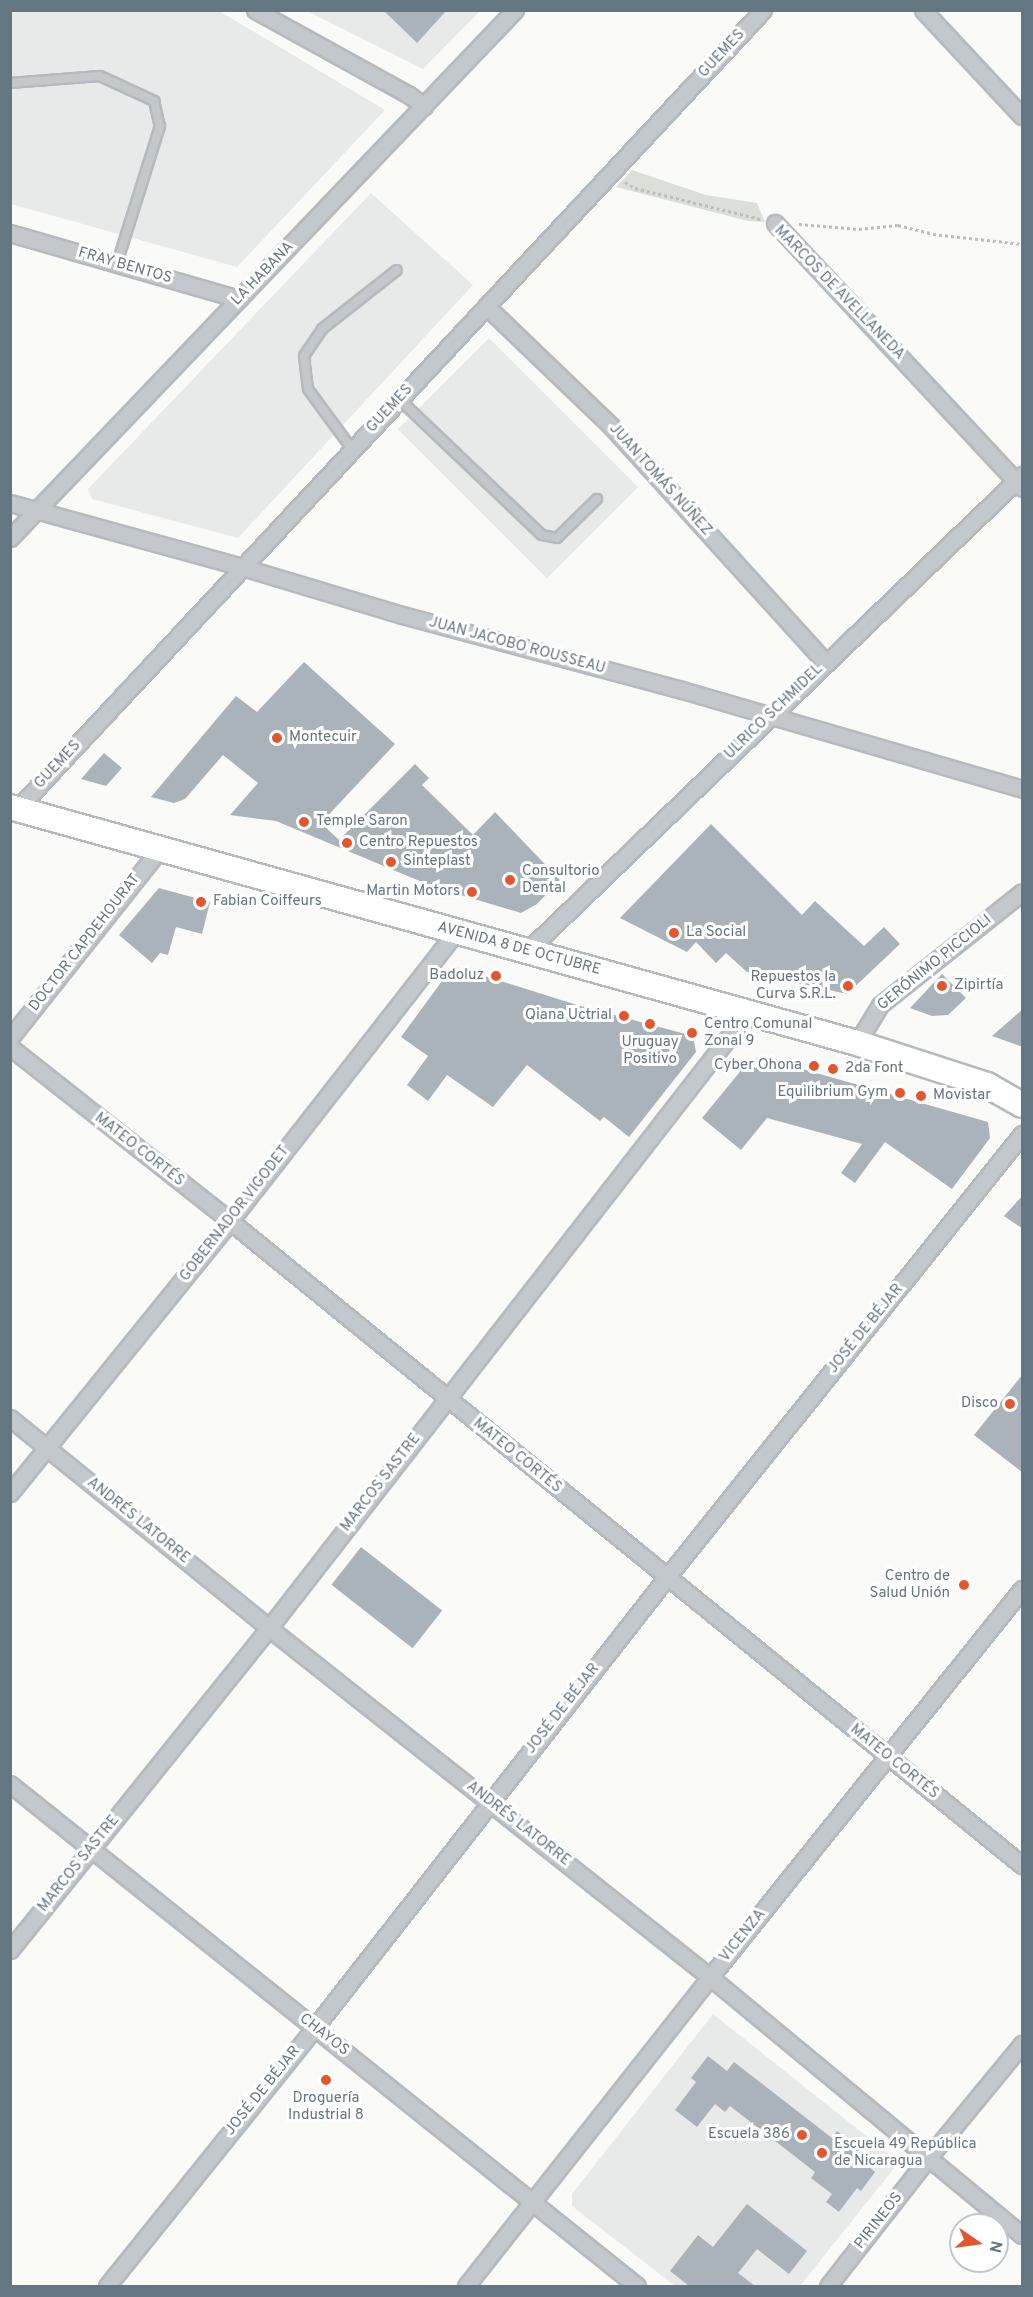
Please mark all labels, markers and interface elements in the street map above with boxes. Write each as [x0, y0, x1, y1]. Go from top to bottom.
street label: GUEMES [695, 26, 749, 82]
street label: MARCOS DE AVELLANEDA [770, 222, 908, 364]
street label: LA HABANA [228, 238, 298, 310]
street label: FRAY BENTOS [76, 244, 174, 288]
street label: GUEMES [363, 381, 417, 437]
street label: JUAN TOMÁS NÚÑEZ [605, 420, 715, 540]
street label: JUAN JACOBO ROUSSEAU [427, 614, 607, 678]
street label: ULRICO SCHMIDEL [721, 661, 827, 763]
place label: Montecuir [289, 729, 357, 747]
marker: Montecuir [270, 731, 284, 745]
street label: GUEMES [31, 737, 85, 793]
place label: Temple Saron [316, 813, 408, 831]
marker: Temple Saron [297, 815, 311, 829]
place label: Centro Repuestos [359, 834, 478, 852]
marker: Centro Repuestos [340, 836, 354, 850]
place label: Sinteplast [403, 853, 471, 871]
marker: Sinteplast [384, 855, 398, 869]
place label: Consultorio Dental [522, 862, 600, 897]
street label: DOCTOR CAPDEHOURAT [26, 871, 144, 1015]
marker: Consultorio Dental [503, 873, 517, 887]
place label: Martin Motors [366, 883, 460, 901]
marker: Martin Motors [465, 885, 479, 899]
place label: Fabian Coiffeurs [213, 893, 322, 911]
marker: Fabian Coiffeurs [194, 895, 208, 909]
street label: GERÓNIMO PICCIOLI [874, 911, 996, 1015]
street label: AVENIDA 8 DE OCTUBRE [435, 918, 603, 980]
place label: La Social [686, 924, 746, 942]
marker: La Social [667, 926, 681, 940]
place label: Badoluz [429, 967, 484, 985]
place label: Repuestos la Curva S.R.L. [750, 968, 836, 1003]
marker: Badoluz [489, 969, 503, 983]
place label: Zipirtía [954, 977, 1003, 995]
marker: Repuestos la Curva S.R.L. [841, 979, 855, 993]
marker: Zipirtía [935, 979, 949, 993]
place label: Qiana Uctrial [525, 1007, 612, 1025]
marker: Qiana Uctrial [617, 1009, 631, 1023]
place label: Centro Comunal Zonal 9 [704, 1015, 812, 1050]
marker: Uruguay Positivo [643, 1017, 657, 1031]
marker: Centro Comunal Zonal 9 [685, 1026, 699, 1040]
place label: Uruguay Positivo [621, 1033, 679, 1068]
place label: Cyber Ohona [714, 1057, 802, 1075]
marker: Cyber Ohona [807, 1059, 821, 1073]
place label: 2da Font [845, 1060, 903, 1078]
marker: 2da Font [826, 1062, 840, 1076]
place label: Equilibrium Gym [778, 1084, 888, 1102]
marker: Equilibrium Gym [893, 1086, 907, 1100]
place label: Movistar [933, 1087, 991, 1105]
marker: Movistar [914, 1089, 928, 1103]
street label: MATEO CORTÉS [91, 1109, 187, 1191]
street label: GOBERNADOR VIGODET [176, 1142, 294, 1286]
street label: JOSÉ DE BÉJAR [825, 1281, 907, 1377]
place label: Disco [961, 1395, 998, 1413]
marker: Disco [1003, 1397, 1017, 1411]
street label: MATEO CORTÉS [469, 1415, 565, 1497]
street label: MARCOS SASTRE [337, 1431, 425, 1535]
street label: ANDRÉS LATORRE [83, 1474, 193, 1568]
place label: Centro de Salud Unión [869, 1567, 950, 1602]
marker: Centro de Salud Unión [955, 1576, 973, 1594]
street label: JOSÉ DE BÉJAR [522, 1660, 604, 1758]
street label: MATEO CORTÉS [846, 1721, 942, 1803]
street label: ANDRÉS LATORRE [462, 1778, 574, 1870]
street label: MARCOS SASTRE [35, 1812, 123, 1916]
street label: VICENZA [716, 1906, 770, 1966]
street label: CHAYOS [296, 2010, 352, 2060]
street label: JOSÉ DE BÉJAR [222, 2043, 304, 2139]
marker: Droguería Industrial 8 [319, 2073, 333, 2087]
place label: Droguería Industrial 8 [288, 2089, 364, 2124]
place label: Escuela 386 [708, 2126, 790, 2144]
marker: Escuela 386 [795, 2128, 809, 2142]
place label: Escuela 49 República de Nicaragua [834, 2135, 976, 2170]
marker: Escuela 49 República de Nicaragua [815, 2146, 829, 2160]
street label: PIRINEOS [851, 2189, 907, 2253]
north arrow [949, 2213, 1009, 2273]
text: N [984, 2239, 1006, 2254]

